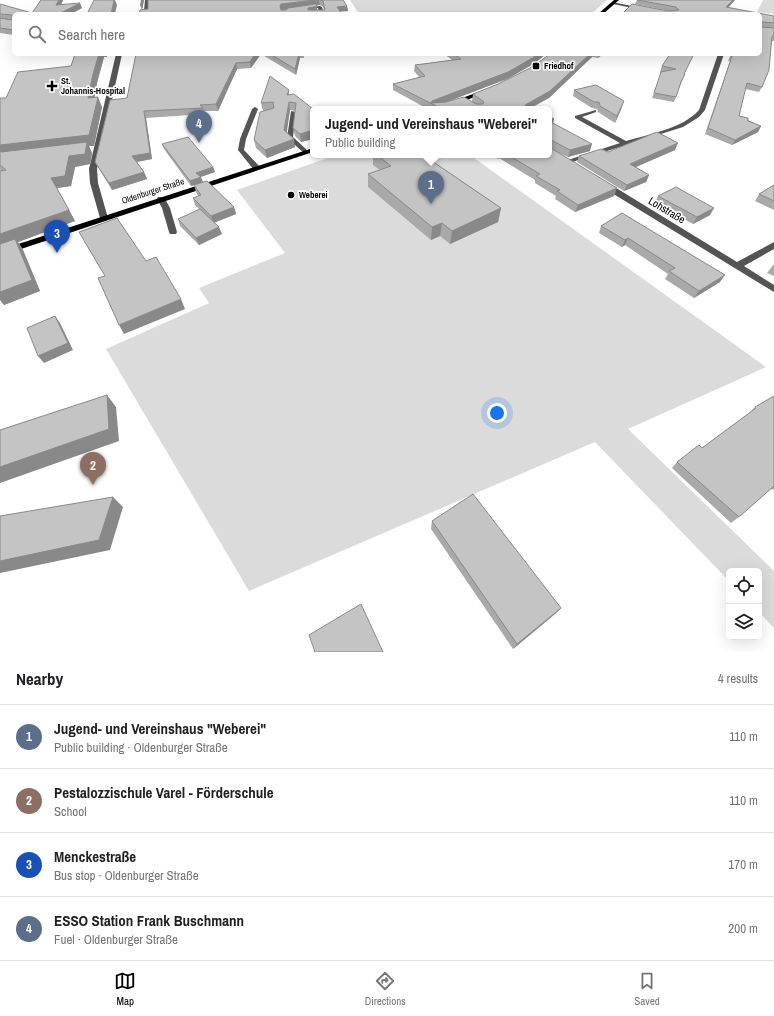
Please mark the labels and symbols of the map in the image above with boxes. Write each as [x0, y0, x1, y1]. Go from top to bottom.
place label: Friedhof [544, 60, 574, 72]
marker: Friedhof [531, 61, 541, 71]
place label: St. Johannis-Hospital [61, 75, 125, 97]
marker: St. Johannis-Hospital [46, 80, 58, 92]
pin: 4 [186, 110, 212, 143]
pin: 1 [418, 171, 444, 204]
street label: Oldenburger Straße [120, 175, 186, 207]
place label: Weberei [299, 189, 328, 201]
marker: Weberei [286, 190, 296, 200]
street label: Lohstraße [646, 194, 688, 226]
pin: 3 [44, 220, 70, 253]
your location [487, 403, 507, 423]
pin: 2 [80, 452, 106, 485]

